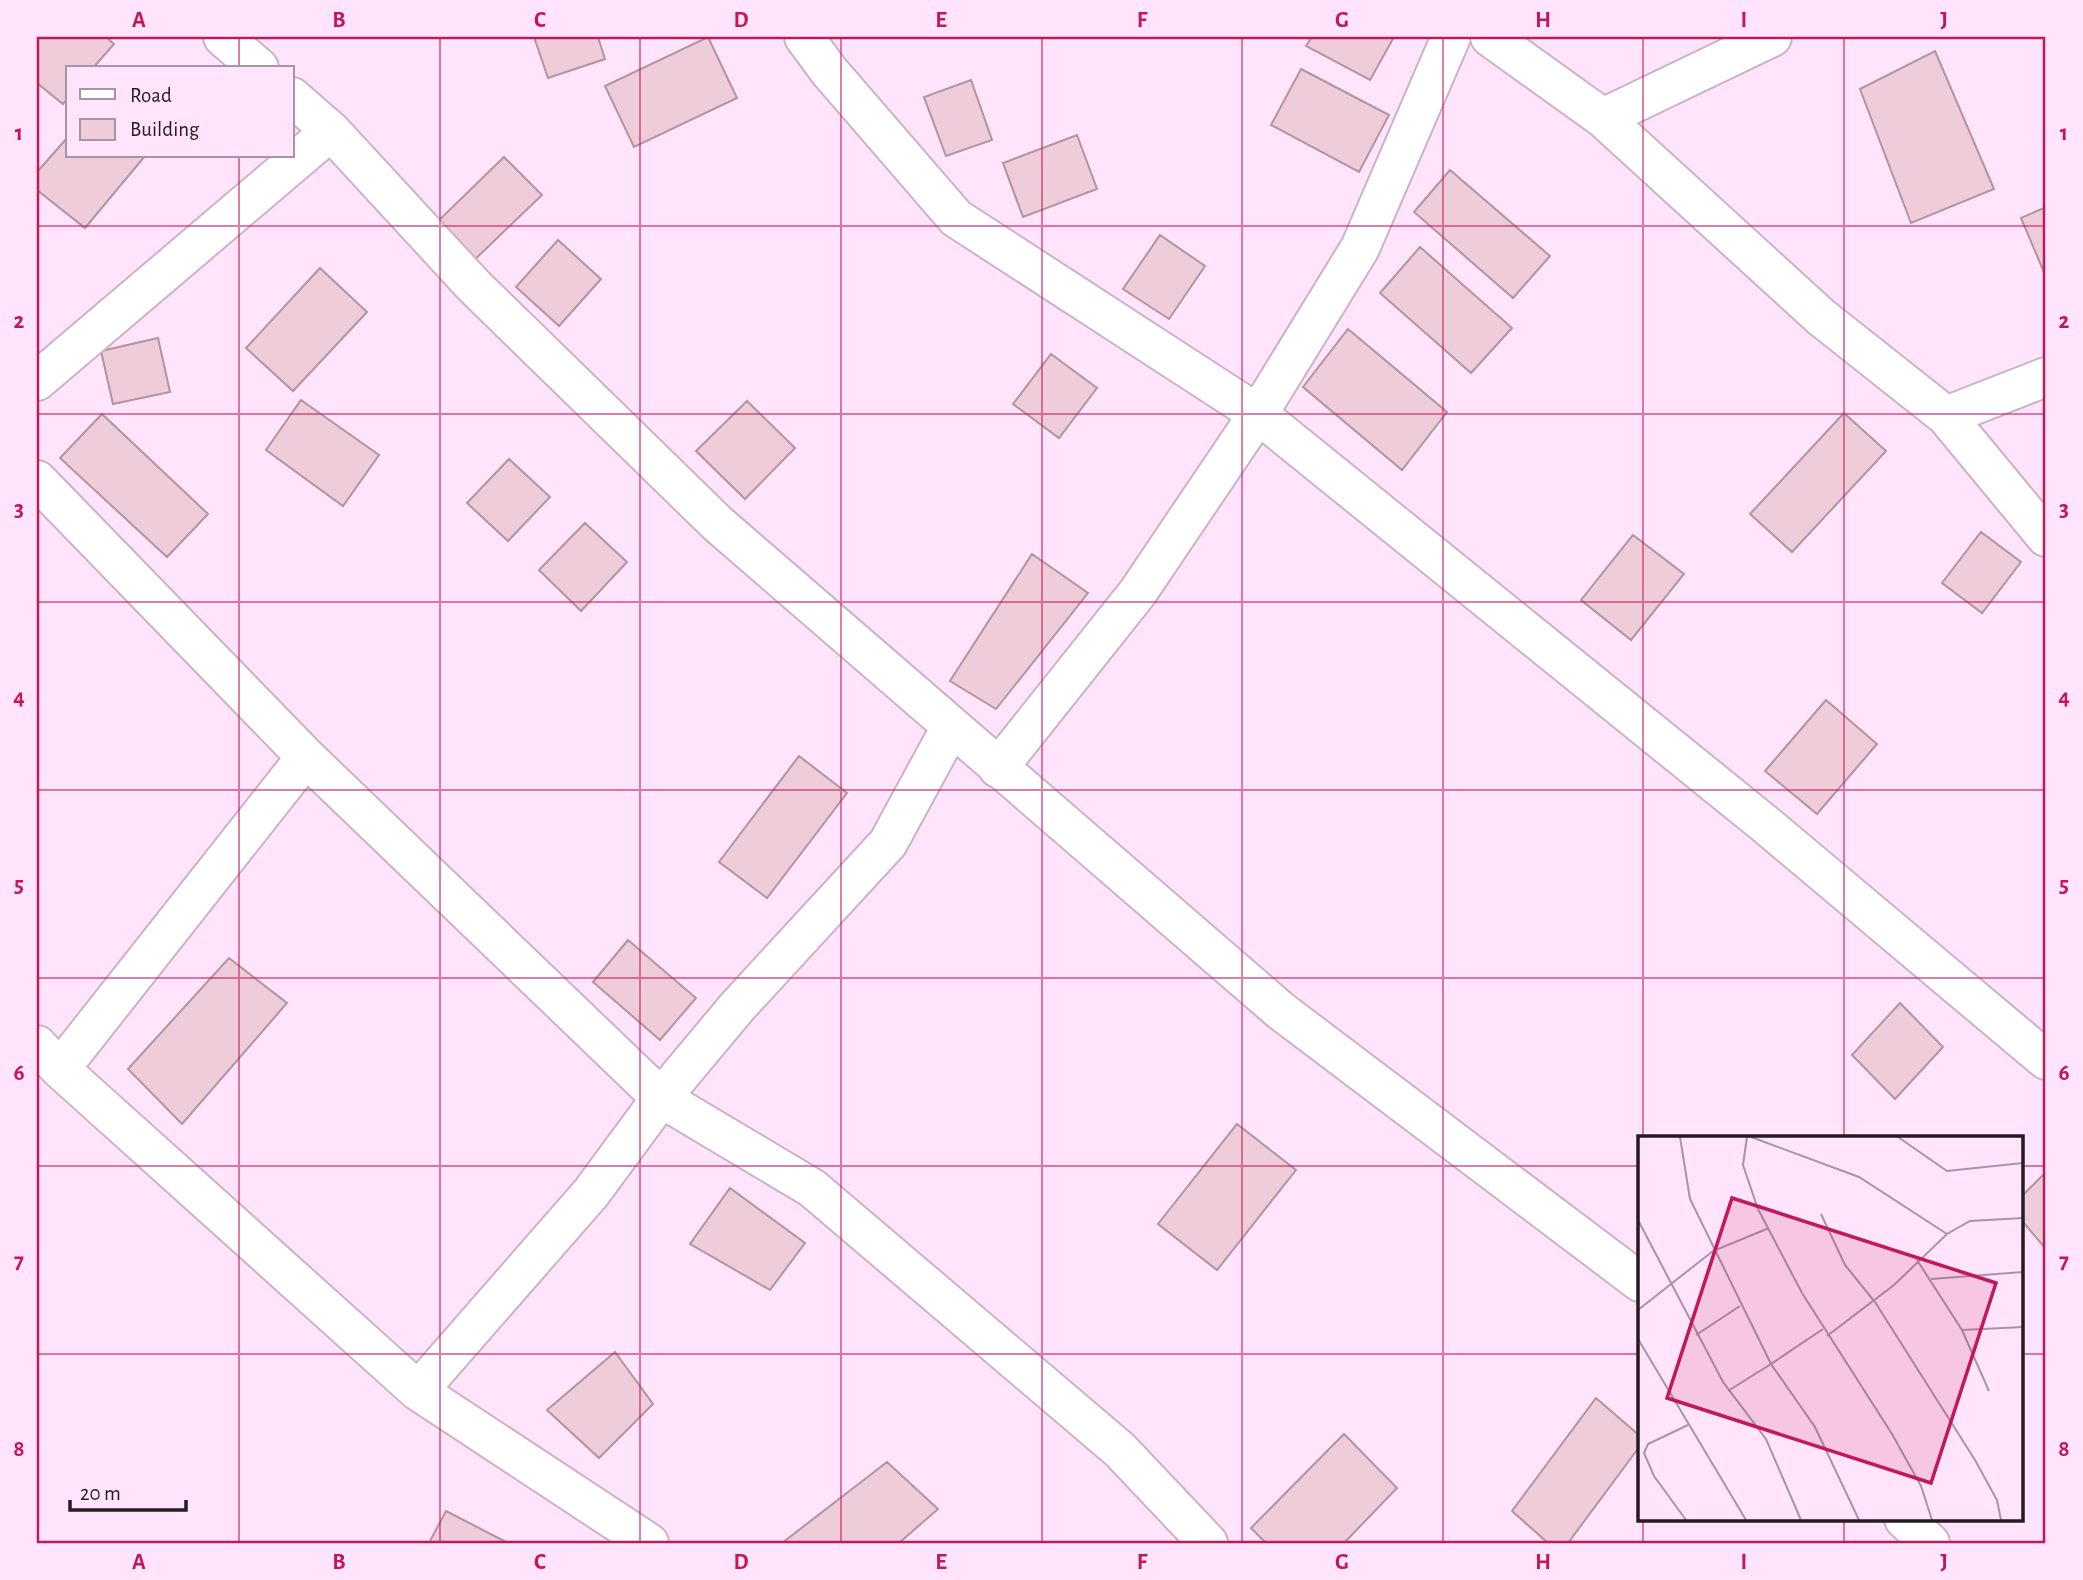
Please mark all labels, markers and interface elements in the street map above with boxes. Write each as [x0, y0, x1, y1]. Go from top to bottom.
text: A [132, 9, 146, 32]
text: B [332, 9, 346, 32]
text: C [534, 9, 546, 32]
text: D [733, 9, 749, 32]
text: E [935, 9, 947, 32]
text: F [1137, 9, 1148, 32]
text: G [1335, 9, 1349, 32]
text: H [1535, 9, 1551, 32]
text: I [1741, 9, 1747, 32]
text: J [1940, 9, 1948, 32]
legend [66, 66, 294, 158]
text: Road [130, 85, 172, 106]
text: Building [130, 119, 200, 140]
text: 1 [15, 122, 23, 145]
text: 1 [2060, 122, 2068, 145]
text: 2 [14, 310, 25, 333]
text: 2 [2059, 310, 2070, 333]
text: 3 [14, 498, 24, 521]
text: 3 [2059, 498, 2069, 521]
text: 4 [13, 686, 25, 709]
text: 4 [2058, 686, 2070, 709]
text: 5 [14, 874, 24, 897]
text: 5 [2059, 874, 2069, 897]
text: 6 [13, 1062, 25, 1085]
text: 6 [2058, 1062, 2070, 1085]
inset map [1638, 1136, 2024, 1520]
text: 7 [14, 1250, 24, 1273]
text: 7 [2059, 1250, 2069, 1273]
text: 8 [13, 1438, 25, 1461]
text: 8 [2058, 1438, 2070, 1461]
scale bar [70, 1468, 186, 1512]
text: 20 m [80, 1483, 121, 1504]
text: A [132, 1551, 146, 1574]
text: B [332, 1551, 346, 1574]
text: C [534, 1551, 546, 1574]
text: D [733, 1551, 749, 1574]
text: E [935, 1551, 947, 1574]
text: F [1137, 1551, 1148, 1574]
text: G [1335, 1551, 1349, 1574]
text: H [1535, 1551, 1551, 1574]
text: I [1741, 1551, 1747, 1574]
text: J [1940, 1551, 1948, 1574]

